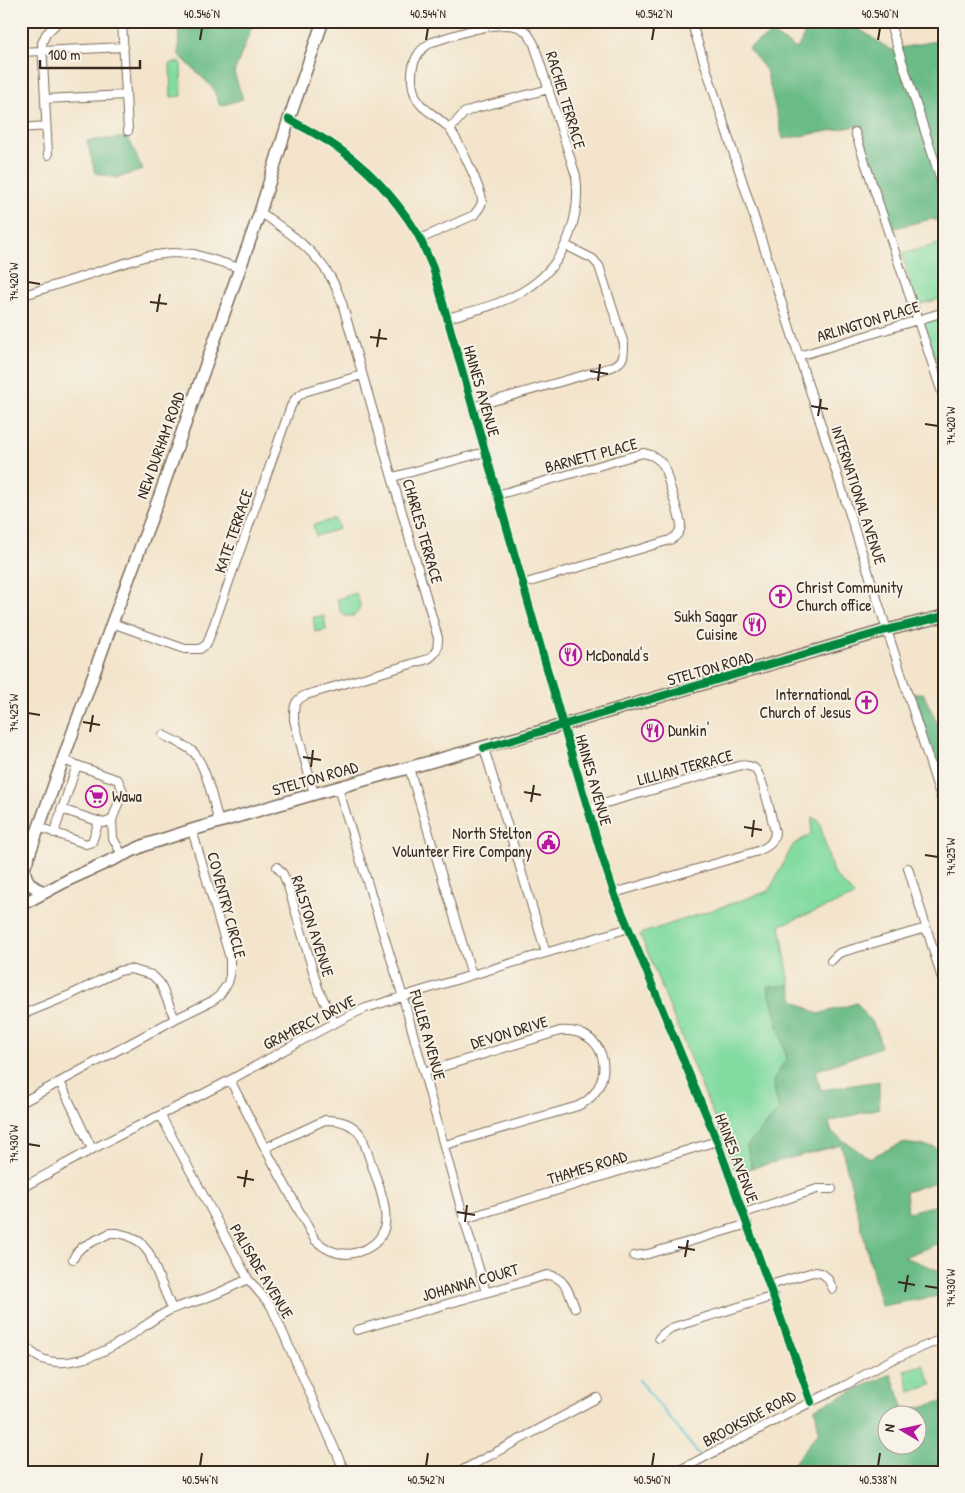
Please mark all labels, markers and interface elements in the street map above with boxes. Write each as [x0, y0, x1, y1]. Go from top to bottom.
text: 40.546°N [184, 5, 220, 22]
text: 40.544°N [410, 5, 446, 22]
text: 40.542°N [636, 5, 672, 22]
text: 40.540°N [862, 5, 898, 22]
scale bar [40, 38, 140, 70]
text: 100 m [48, 44, 81, 65]
street label: RACHEL TERRACE [541, 49, 591, 151]
text: 74.420°W [5, 262, 22, 301]
street label: ARLINGTON PLACE [814, 295, 922, 347]
street label: HAINES AVENUE [458, 343, 506, 439]
street label: NEW DURHAM ROAD [130, 388, 190, 502]
text: 74.420°W [942, 406, 959, 445]
street label: INTERNATIONAL AVENUE [826, 423, 892, 567]
street label: BARNETT PLACE [542, 432, 640, 478]
street label: CHARLES TERRACE [398, 476, 448, 586]
street label: KATE TERRACE [208, 486, 258, 576]
place label: Christ Community Church office [796, 576, 903, 616]
church icon: Christ Community Church office [768, 584, 792, 608]
place label: Sukh Sagar Cuisine [674, 605, 739, 645]
restaurant icon: Sukh Sagar Cuisine [742, 613, 766, 637]
restaurant icon: McDonald's [558, 643, 582, 667]
place label: McDonald's [586, 644, 649, 666]
street label: STELTON ROAD [665, 645, 756, 691]
place label: International Church of Jesus [759, 683, 852, 723]
church icon: International Church of Jesus [855, 691, 879, 715]
text: 74.425°W [5, 693, 22, 732]
restaurant icon: Dunkin' [640, 718, 664, 742]
place label: Dunkin' [668, 719, 709, 741]
street label: HAINES AVENUE [570, 732, 618, 828]
street label: LILLIAN TERRACE [635, 744, 735, 790]
street label: STELTON ROAD [270, 755, 361, 801]
supermarket icon: Wawa [84, 784, 108, 808]
place label: Wawa [112, 785, 142, 807]
place label: North Stelton Volunteer Fire Company [392, 822, 532, 862]
public building icon: North Stelton Volunteer Fire Company [536, 830, 560, 854]
text: 74.425°W [942, 837, 959, 876]
street label: COVENTRY CIRCLE [202, 849, 252, 961]
street label: RALSTON AVENUE [286, 873, 340, 979]
street label: FULLER AVENUE [404, 986, 451, 1083]
street label: GRAMERCY DRIVE [259, 989, 359, 1055]
street label: DEVON DRIVE [468, 1010, 550, 1054]
street label: HAINES AVENUE [710, 1110, 764, 1206]
text: 74.430°W [5, 1124, 22, 1163]
street label: THAMES ROAD [545, 1144, 630, 1190]
street label: PALISADE AVENUE [225, 1219, 299, 1323]
street label: JOHANNA COURT [419, 1258, 522, 1306]
text: 74.430°W [942, 1268, 959, 1307]
street label: BROOKSIDE ROAD [699, 1384, 800, 1452]
north arrow [878, 1406, 928, 1456]
text: N [879, 1422, 899, 1433]
text: 40.544°N [182, 1471, 218, 1488]
text: 40.542°N [408, 1471, 444, 1488]
text: 40.540°N [634, 1471, 670, 1488]
text: 40.538°N [859, 1471, 897, 1488]

